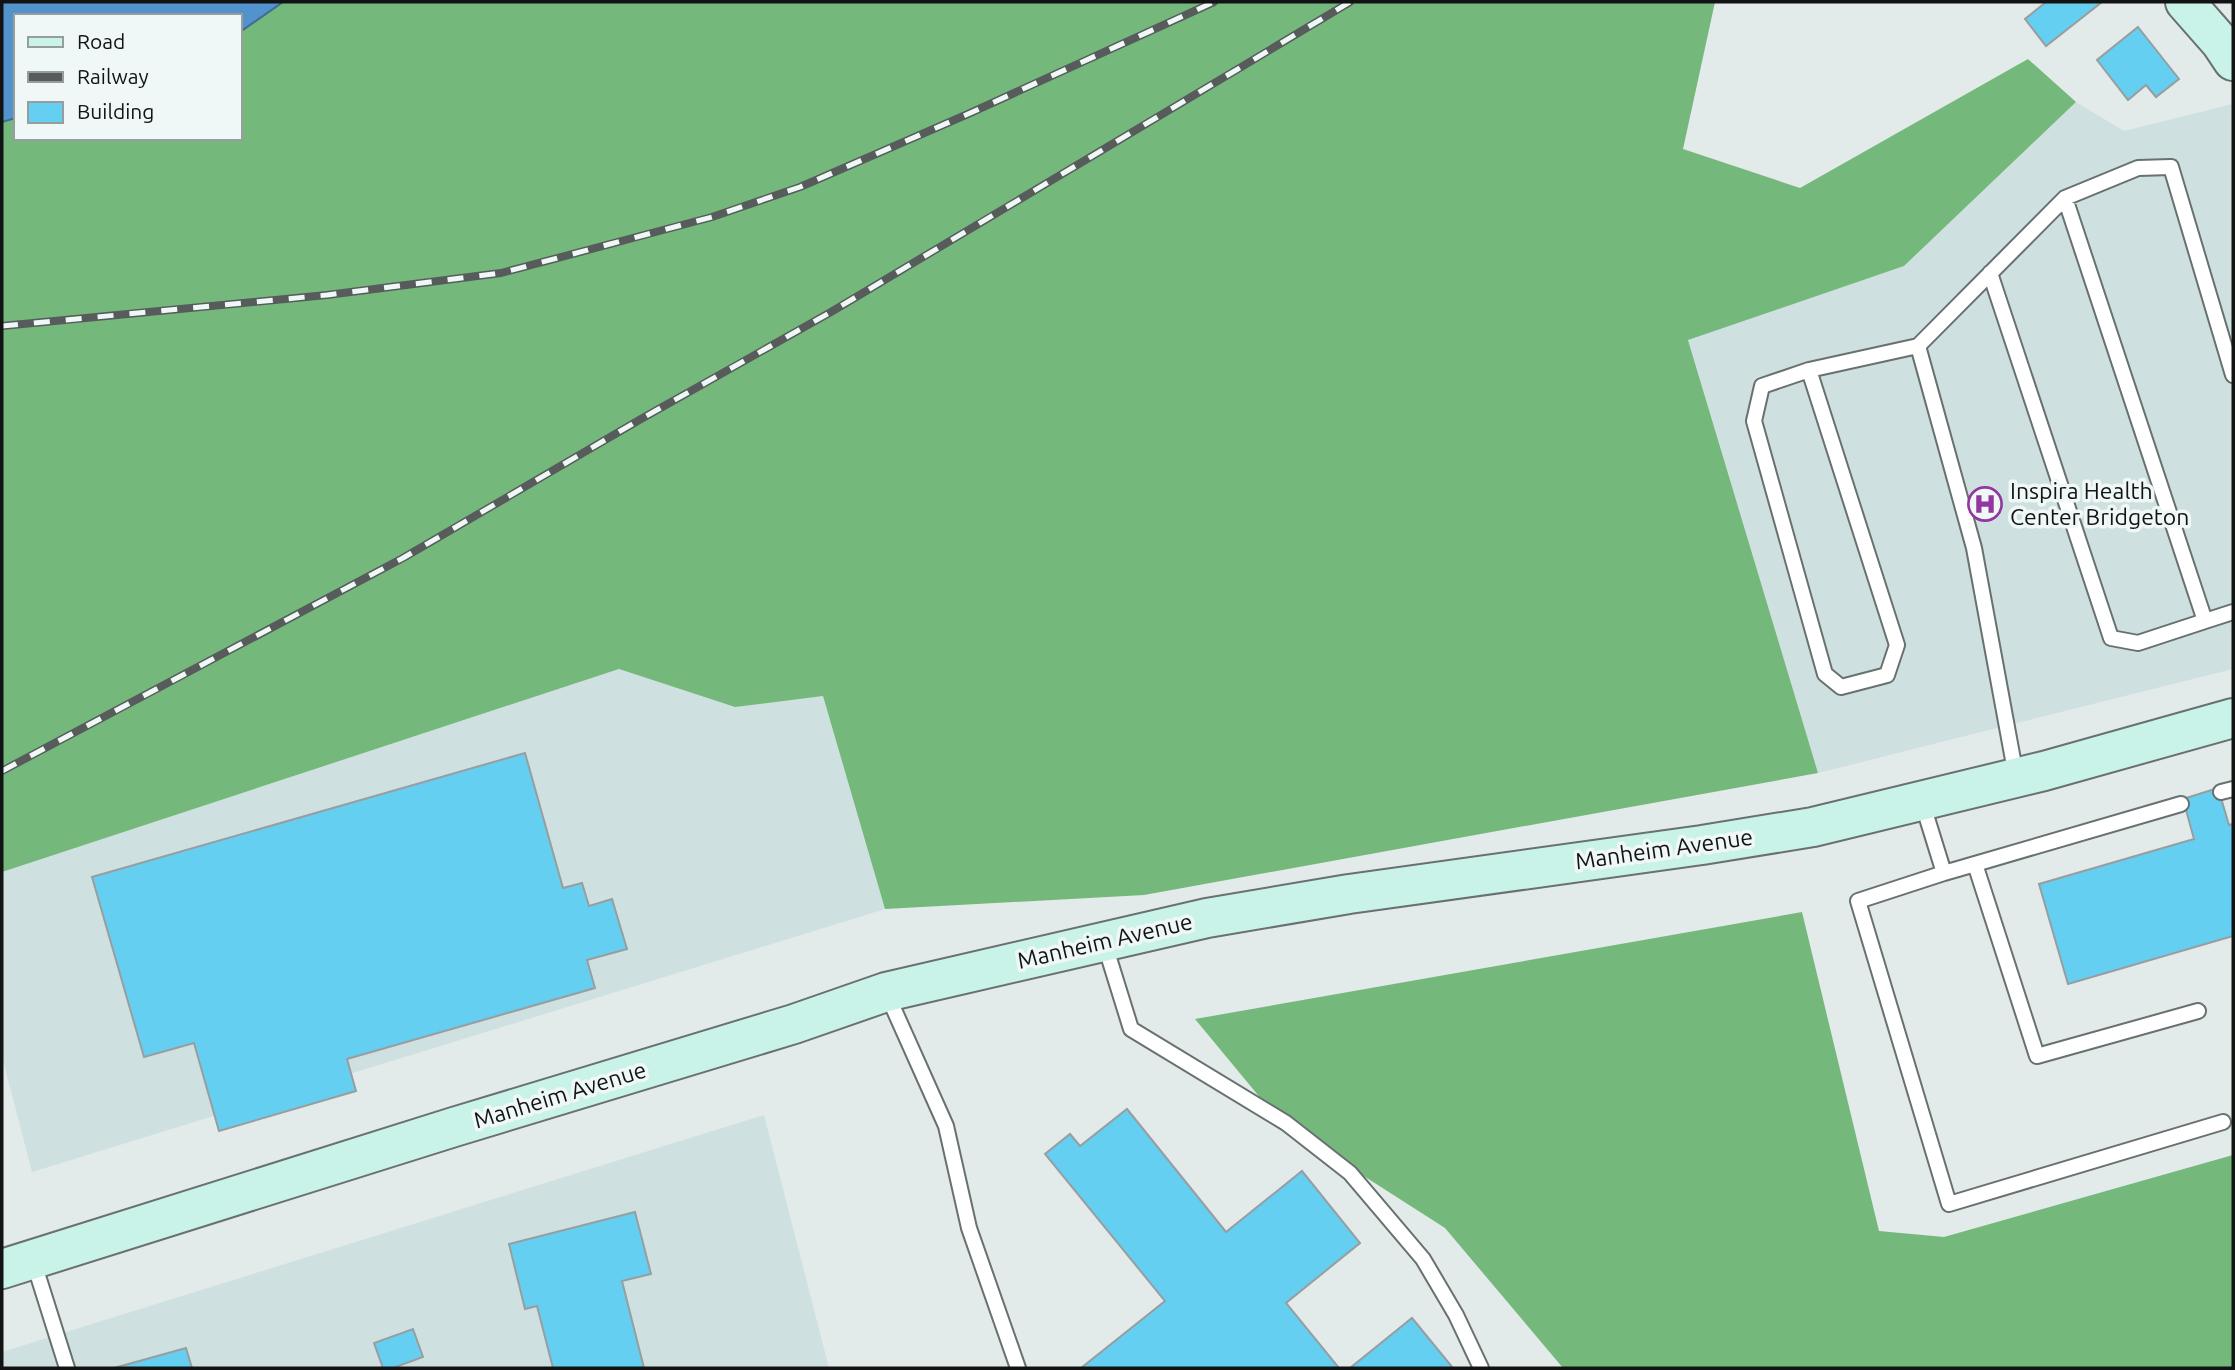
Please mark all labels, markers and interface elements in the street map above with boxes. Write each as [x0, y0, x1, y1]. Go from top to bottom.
legend [14, 14, 242, 140]
text: Road [77, 29, 125, 53]
text: Railway [77, 64, 149, 88]
text: Building [77, 99, 154, 123]
place label: Inspira Health Center Bridgeton [2010, 478, 2189, 529]
hospital icon: Inspira Health Center Bridgeton [1966, 485, 2004, 523]
street label: Manheim Avenue [1574, 824, 1754, 873]
street label: Manheim Avenue [1015, 908, 1195, 973]
street label: Manheim Avenue [471, 1056, 649, 1133]

